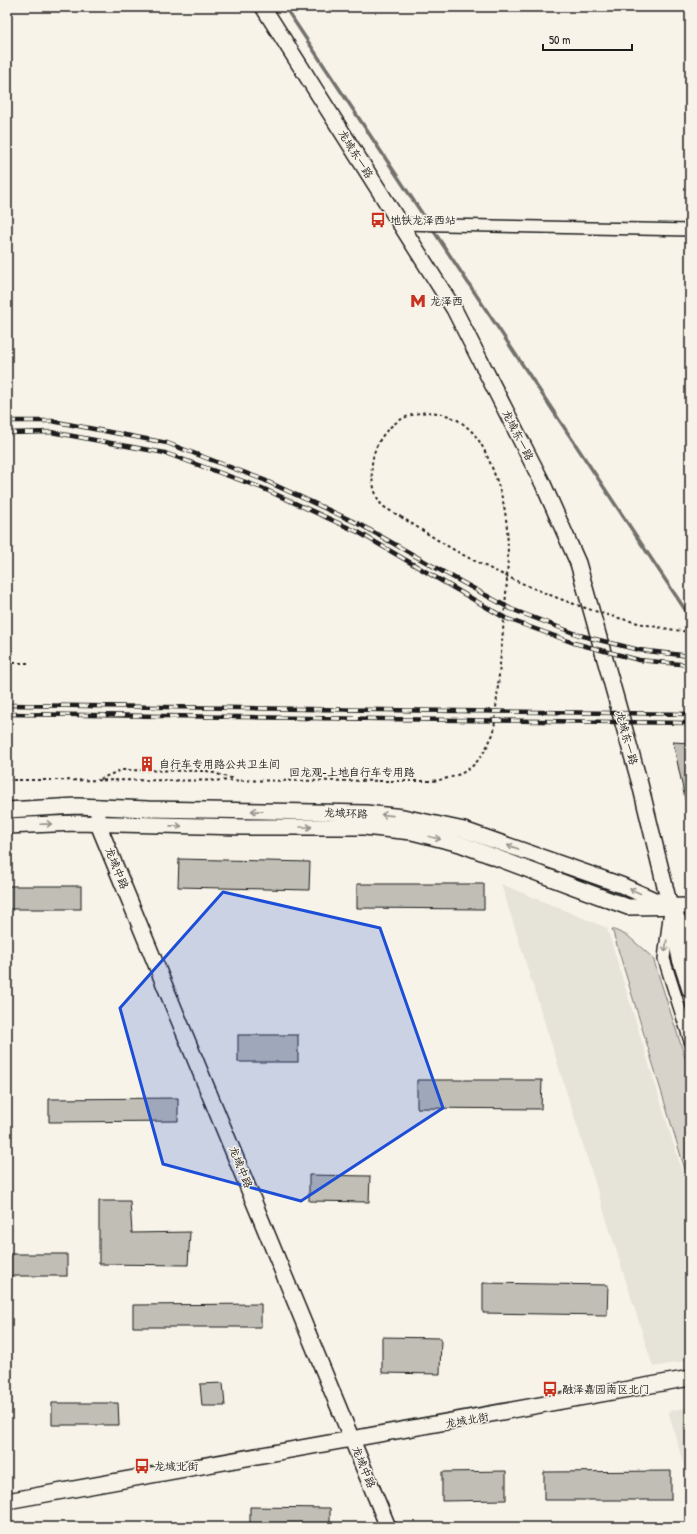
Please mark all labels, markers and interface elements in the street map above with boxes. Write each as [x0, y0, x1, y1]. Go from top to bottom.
scale bar [543, 26, 632, 52]
text: 50 m [549, 31, 570, 48]
street label: 龙域东一路 [335, 127, 377, 181]
bus stop icon: 地铁龙泽西站 [369, 211, 387, 229]
place label: 地铁龙泽西站 [390, 213, 456, 227]
metro station icon: 龙泽西 [409, 292, 427, 310]
place label: 龙泽西 [430, 294, 463, 308]
street label: 龙域东一路 [499, 407, 537, 463]
street label: 龙域东一路 [613, 710, 641, 766]
building icon: 自行车专用路公共卫生间 [138, 755, 156, 773]
place label: 自行车专用路公共卫生间 [159, 757, 280, 771]
street label: 回龙观-上地自行车专用路 [289, 765, 415, 779]
street label: 龙域环路 [324, 805, 368, 821]
one-way arrow [251, 807, 264, 815]
one-way arrow [381, 812, 394, 819]
one-way arrow [39, 820, 52, 828]
one-way arrow [169, 822, 182, 830]
one-way arrow [299, 823, 312, 831]
one-way arrow [428, 835, 441, 842]
one-way arrow [507, 842, 519, 850]
street label: 龙域中路 [102, 845, 132, 891]
one-way arrow [629, 887, 641, 894]
one-way arrow [662, 939, 669, 952]
street label: 龙域中路 [226, 1144, 256, 1190]
bus stop icon: 融泽嘉园南区北门 [541, 1380, 559, 1398]
place label: 融泽嘉园南区北门 [562, 1382, 650, 1396]
street label: 龙域北街 [444, 1409, 491, 1431]
street label: 龙域中路 [349, 1444, 379, 1490]
bus stop icon: 龙域北街 [133, 1457, 151, 1475]
place label: 龙域北街 [154, 1459, 199, 1473]

